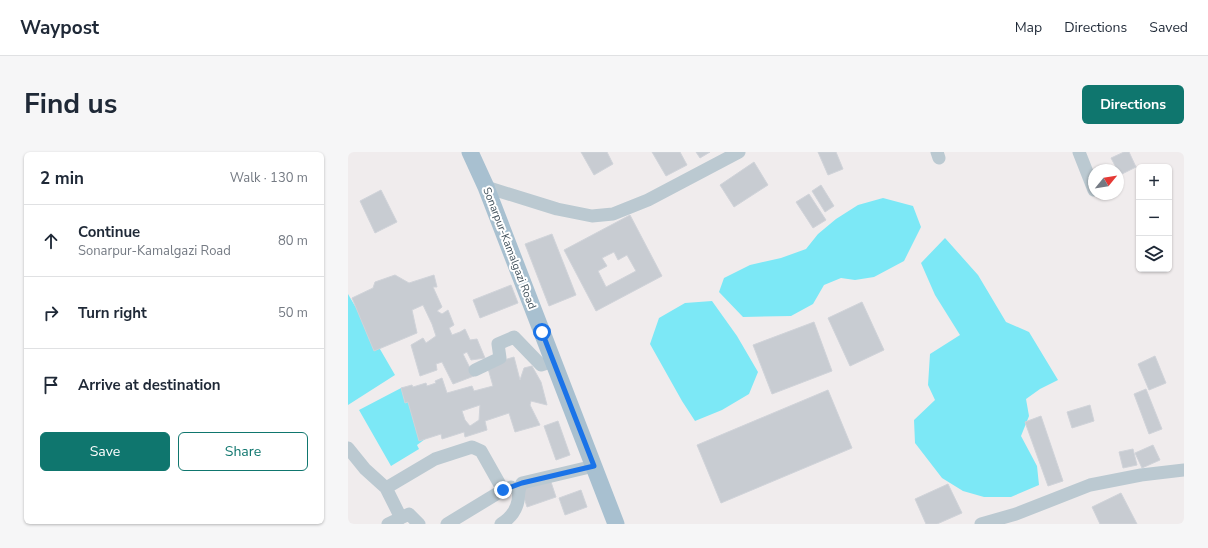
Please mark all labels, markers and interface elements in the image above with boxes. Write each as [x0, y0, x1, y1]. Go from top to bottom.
text: Waypost [20, 15, 99, 41]
text: Map [1015, 18, 1042, 37]
text: Directions [1064, 18, 1127, 37]
text: Saved [1149, 18, 1188, 37]
text: Find us [24, 85, 118, 123]
button: Directions [1082, 85, 1184, 124]
north arrow [1088, 164, 1124, 200]
map controls [1136, 164, 1172, 272]
button: + [1136, 164, 1172, 200]
text: 2 min [40, 167, 84, 190]
text: Walk · 130 m [230, 169, 308, 187]
street label: Sonarpur-Kamalgazi Road [479, 185, 540, 311]
button: − [1136, 200, 1172, 236]
text: Continue [78, 222, 140, 242]
icon: ahead [40, 230, 62, 252]
text: 80 m [278, 232, 308, 250]
button: layers [1136, 236, 1172, 272]
text: Sonarpur-Kamalgazi Road [78, 242, 231, 260]
icon: right [40, 302, 62, 324]
text: Turn right [78, 303, 147, 323]
text: 50 m [278, 304, 308, 322]
route start [533, 323, 551, 341]
icon: arrive [40, 374, 62, 396]
text: Arrive at destination [78, 375, 221, 395]
button: Save [40, 432, 170, 471]
button: Share [178, 432, 308, 471]
route end [494, 481, 512, 499]

